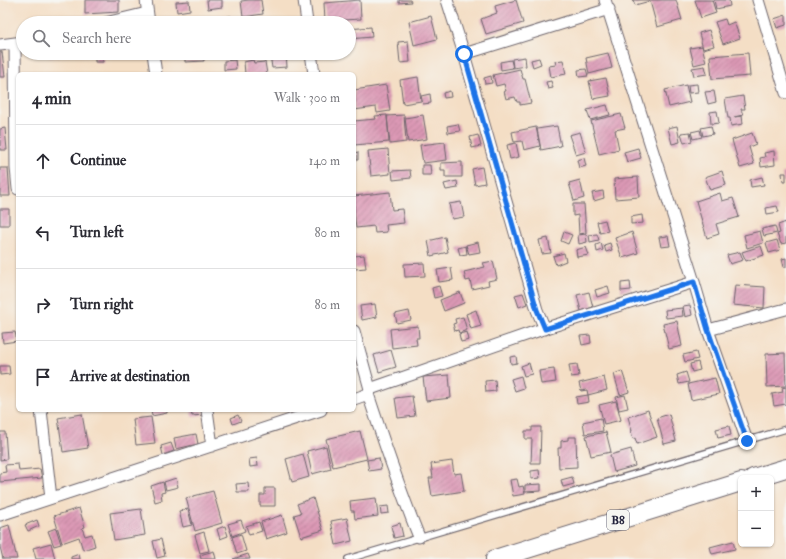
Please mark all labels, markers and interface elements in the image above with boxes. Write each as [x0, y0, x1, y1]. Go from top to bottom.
search box [16, 16, 356, 60]
icon: search [30, 27, 52, 49]
text: Search here [62, 29, 131, 48]
route start [455, 45, 473, 63]
text: 4 min [32, 88, 71, 109]
text: Walk · 300 m [274, 90, 340, 106]
icon: ahead [32, 150, 54, 172]
text: Continue [70, 151, 126, 170]
text: 140 m [309, 153, 340, 169]
icon: left [32, 222, 54, 244]
text: Turn left [70, 223, 124, 242]
text: 80 m [314, 225, 340, 241]
icon: right [32, 294, 54, 316]
text: Turn right [70, 295, 133, 314]
text: 80 m [314, 297, 340, 313]
icon: arrive [32, 366, 54, 388]
text: Arrive at destination [70, 367, 190, 386]
route end [738, 432, 756, 450]
map controls [738, 475, 774, 547]
button: + [738, 475, 774, 511]
road number: B8 [607, 510, 629, 530]
button: − [738, 511, 774, 547]

